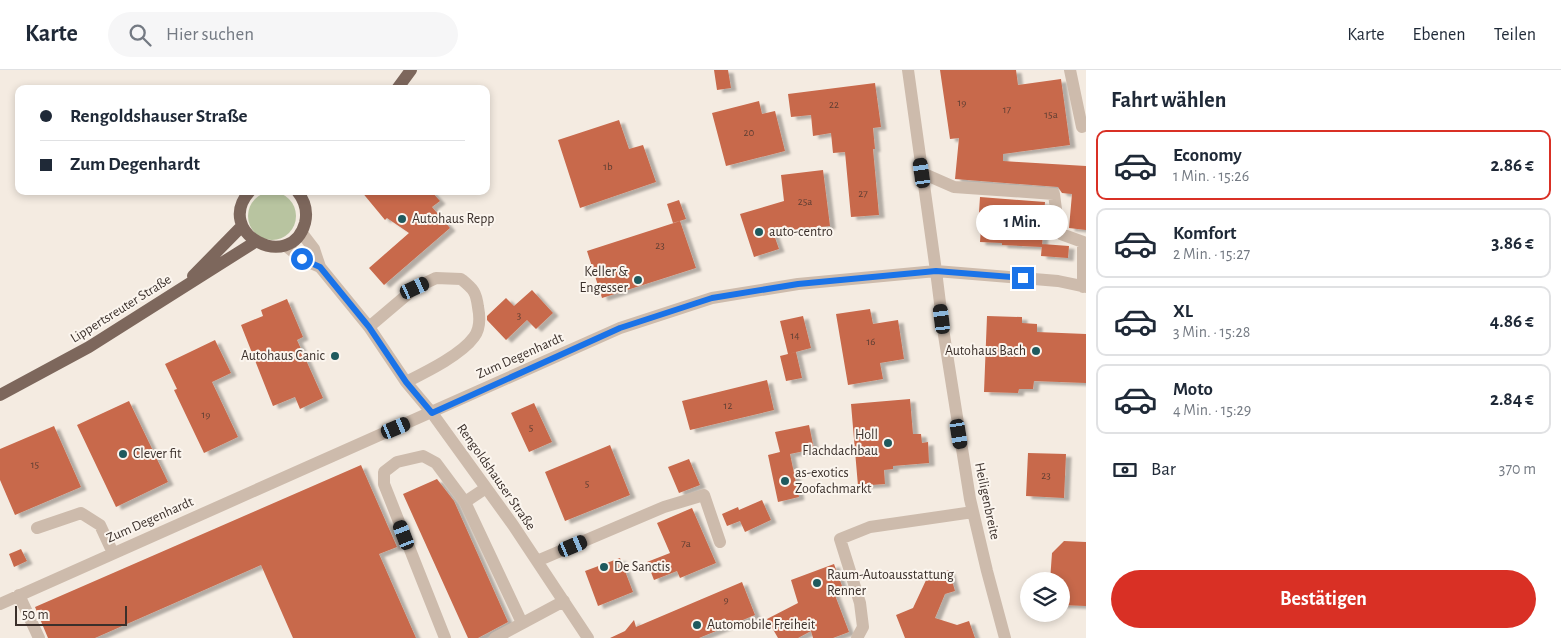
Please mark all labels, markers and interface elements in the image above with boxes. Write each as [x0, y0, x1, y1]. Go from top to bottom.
search box [108, 12, 458, 57]
icon: search [126, 21, 154, 49]
text: Karte [25, 22, 78, 46]
text: Hier suchen [166, 25, 254, 44]
text: Karte [1347, 26, 1385, 44]
text: Ebenen [1413, 26, 1466, 44]
text: Teilen [1494, 26, 1536, 44]
text: Fahrt wählen [1111, 89, 1226, 111]
house number: 19 [958, 97, 966, 108]
house number: 22 [829, 99, 839, 110]
house number: 17 [1003, 104, 1012, 115]
text: Rengoldshauser Straße [70, 107, 247, 126]
house number: 15a [1044, 109, 1058, 120]
house number: 20 [744, 127, 755, 138]
icon: car [1113, 143, 1158, 188]
text: Economy [1173, 146, 1242, 165]
text: Zum Degenhardt [70, 155, 200, 174]
text: 2.86 € [1490, 156, 1534, 175]
car [912, 157, 931, 189]
house number: 1b [603, 161, 613, 172]
text: 1 Min. · 15:26 [1173, 168, 1249, 184]
house number: 27 [858, 188, 868, 199]
house number: 25a [798, 196, 812, 207]
callout: 1 Min. [977, 206, 1069, 240]
place label: Autohaus Repp [412, 212, 494, 226]
marker: Autohaus Repp [396, 213, 408, 225]
text: 1 Min. [1003, 214, 1041, 230]
icon: car [1113, 221, 1158, 266]
text: Komfort [1173, 224, 1237, 243]
place label: auto-centro [769, 225, 833, 239]
marker: auto-centro [753, 226, 765, 238]
text: 3.86 € [1491, 234, 1534, 253]
house number: 23 [655, 240, 665, 251]
text: 2 Min. · 15:27 [1173, 246, 1250, 262]
route start [291, 248, 313, 270]
place label: Keller & Engesser [580, 265, 628, 295]
route end [1012, 267, 1034, 289]
street label: Lippertsreuter Straße [68, 272, 174, 346]
marker: Keller & Engesser [632, 274, 644, 286]
car [398, 275, 431, 301]
icon: car [1113, 299, 1158, 344]
text: XL [1173, 302, 1193, 321]
car [932, 303, 951, 335]
house number: 3 [517, 310, 522, 321]
text: 4.86 € [1490, 312, 1534, 331]
text: 3 Min. · 15:28 [1173, 324, 1250, 340]
street label: Zum Degenhardt [475, 330, 566, 381]
house number: 14 [790, 330, 800, 341]
house number: 16 [867, 336, 875, 347]
place label: Autohaus Bach [945, 344, 1026, 358]
marker: Autohaus Bach [1030, 345, 1042, 357]
place label: Autohaus Canic [241, 349, 326, 363]
marker: Autohaus Canic [329, 350, 341, 362]
icon: car [1113, 377, 1158, 422]
text: Moto [1173, 380, 1213, 399]
text: 2.84 € [1490, 390, 1534, 409]
house number: 12 [724, 400, 732, 411]
text: 4 Min. · 15:29 [1173, 402, 1251, 418]
house number: 19 [202, 409, 210, 420]
car [379, 415, 412, 441]
car [949, 418, 968, 450]
street label: Rengoldshauser Straße [454, 421, 538, 533]
house number: 5 [529, 422, 534, 433]
place label: Holl Flachdachbau [802, 428, 878, 458]
marker: Holl Flachdachbau [882, 437, 894, 449]
place label: Clever fit [133, 447, 182, 461]
marker: Clever fit [117, 448, 129, 460]
icon: cash [1111, 456, 1139, 484]
house number: 15 [31, 459, 40, 470]
text: Bar [1151, 460, 1176, 479]
street label: Heiligenbreite [972, 461, 1002, 541]
text: 370 m [1499, 461, 1536, 477]
place label: as-exotics Zoofachmarkt [795, 466, 872, 496]
house number: 23 [1041, 470, 1051, 481]
marker: as-exotics Zoofachmarkt [779, 475, 791, 487]
house number: 5 [585, 478, 590, 489]
street label: Zum Degenhardt [105, 494, 196, 545]
car [391, 518, 416, 552]
car [556, 533, 589, 559]
house number: 7a [681, 538, 691, 549]
place label: De Sanctis [614, 560, 670, 574]
marker: De Sanctis [598, 561, 610, 573]
place label: Raum-Autoausstattung Renner [827, 568, 954, 598]
button: Bestätigen [1111, 570, 1536, 628]
map controls [1020, 572, 1070, 622]
button: layers [1020, 572, 1070, 622]
marker: Raum-Autoausstattung Renner [811, 577, 823, 589]
house number: 9 [723, 594, 729, 605]
scale bar [15, 603, 128, 626]
text: 50 m [22, 608, 49, 622]
place label: Automobile Freiheit [707, 618, 816, 632]
marker: Automobile Freiheit [691, 619, 703, 631]

